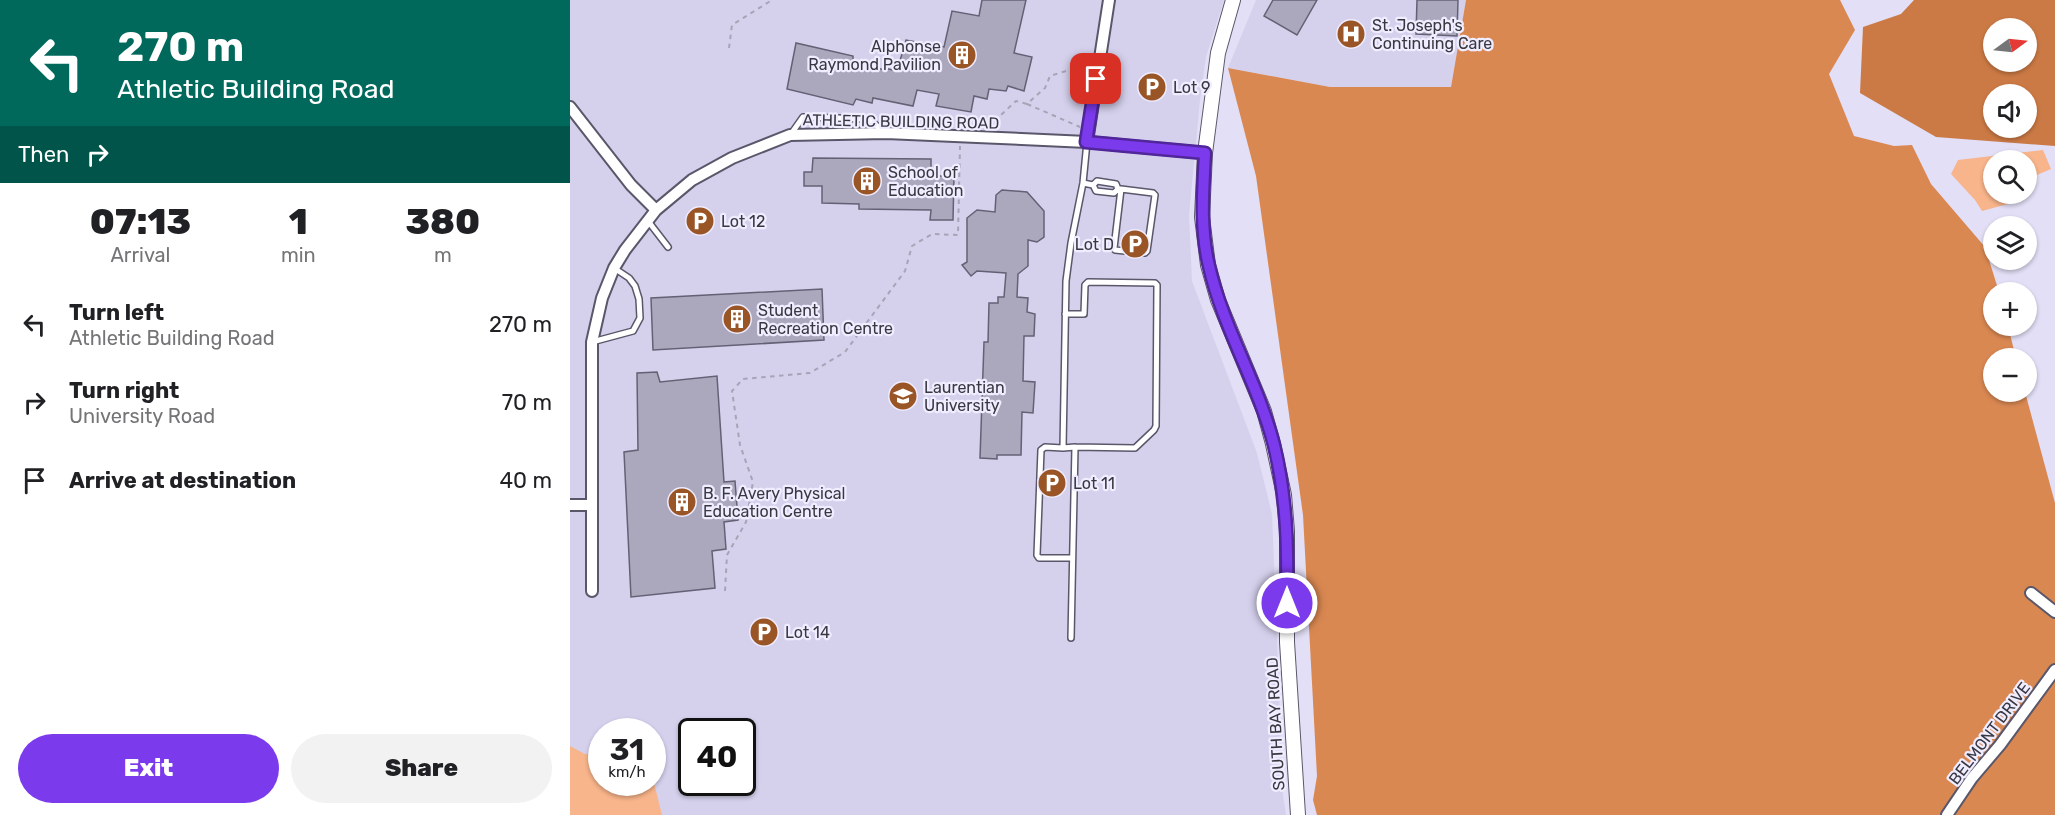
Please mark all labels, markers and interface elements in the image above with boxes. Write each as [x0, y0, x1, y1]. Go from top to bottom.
place label: St. Joseph's Continuing Care [1372, 16, 1492, 53]
hospital icon: St. Joseph's Continuing Care [1335, 18, 1367, 50]
north arrow [1983, 18, 2037, 72]
map controls [1983, 18, 2037, 402]
text: 270 m [117, 22, 244, 72]
icon: left [18, 24, 96, 102]
place label: Alphonse Raymond Pavilion [808, 37, 941, 74]
building icon: Alphonse Raymond Pavilion [946, 39, 978, 71]
pin [1070, 53, 1121, 104]
icon: arrive [1079, 62, 1112, 95]
parking icon: Lot 9 [1136, 71, 1168, 103]
text: Athletic Building Road [117, 73, 395, 105]
place label: Lot 9 [1173, 78, 1211, 97]
button: sound [1983, 84, 2037, 138]
street label: ATHLETIC BUILDING ROAD [803, 110, 999, 133]
icon: right [81, 138, 114, 171]
text: Then [18, 141, 69, 168]
button: search [1983, 150, 2037, 204]
place label: School of Education [888, 163, 963, 200]
building icon: School of Education [851, 165, 883, 197]
text: 07:13 [90, 200, 191, 243]
text: 1 [289, 200, 308, 243]
text: 380 [405, 200, 480, 243]
parking icon: Lot 12 [684, 205, 716, 237]
place label: Lot 12 [721, 212, 765, 231]
button: layers [1983, 216, 2037, 270]
parking icon: Lot D [1119, 228, 1151, 260]
place label: Lot D [1075, 235, 1114, 254]
text: Arrival [110, 243, 170, 267]
text: min [281, 243, 316, 267]
text: m [434, 243, 452, 267]
button: + [1983, 282, 2037, 336]
text: Turn left [69, 299, 164, 326]
place label: Student Recreation Centre [758, 301, 893, 338]
building icon: Student Recreation Centre [721, 303, 753, 335]
icon: left [18, 308, 51, 341]
text: 270 m [489, 311, 552, 338]
text: Athletic Building Road [69, 326, 275, 350]
button: − [1983, 348, 2037, 402]
text: Turn right [69, 377, 179, 404]
place label: Laurentian University [924, 378, 1005, 415]
school or university icon: Laurentian University [887, 380, 919, 412]
icon: right [18, 386, 51, 419]
text: 70 m [502, 389, 552, 416]
text: University Road [69, 404, 215, 428]
icon: arrive [18, 464, 51, 497]
text: Arrive at destination [69, 467, 296, 494]
text: 40 m [499, 467, 552, 494]
parking icon: Lot 11 [1036, 467, 1068, 499]
place label: Lot 11 [1073, 474, 1115, 493]
place label: B. F. Avery Physical Education Centre [703, 484, 846, 521]
building icon: B. F. Avery Physical Education Centre [666, 486, 698, 518]
position arrow [1255, 571, 1319, 635]
parking icon: Lot 14 [748, 616, 780, 648]
place label: Lot 14 [785, 623, 830, 642]
street label: SOUTH BAY ROAD [1263, 657, 1288, 791]
street label: BELMONT DRIVE [1945, 679, 2034, 788]
speed limit sign: 40 [678, 718, 756, 796]
text: 31 [610, 732, 644, 768]
button: Exit [18, 734, 279, 803]
button: Share [291, 734, 552, 803]
text: km/h [608, 763, 646, 781]

